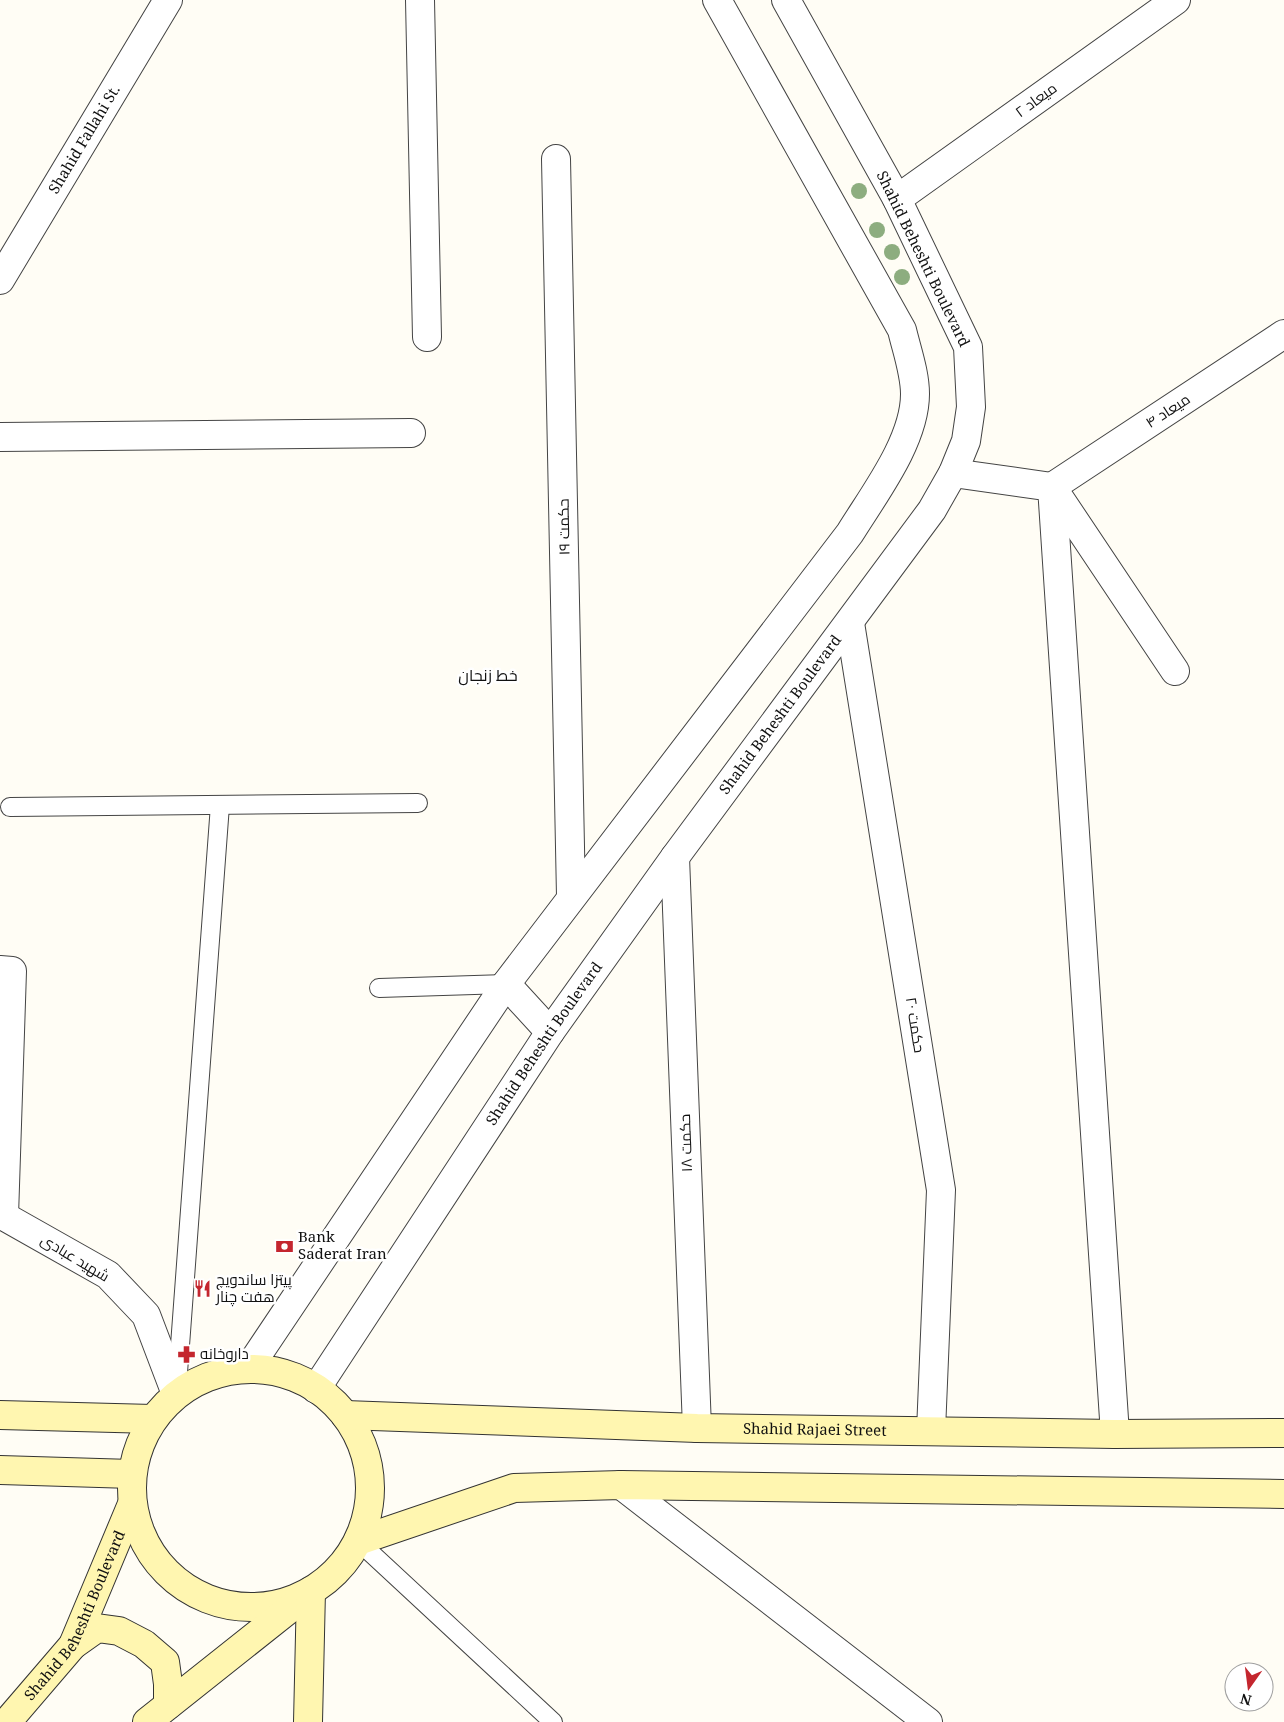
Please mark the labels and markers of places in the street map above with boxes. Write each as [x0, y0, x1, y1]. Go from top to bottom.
place label: Bank Saderat Iran [298, 1226, 387, 1263]
bank icon: Bank Saderat Iran [274, 1236, 294, 1256]
place label: پیتزا ساندویچ هفت چنار [215, 1269, 292, 1307]
restaurant icon: پیتزا ساندویچ هفت چنار [192, 1279, 212, 1299]
place label: داروخانه [200, 1343, 249, 1363]
pharmacy icon: داروخانه [176, 1344, 196, 1364]

